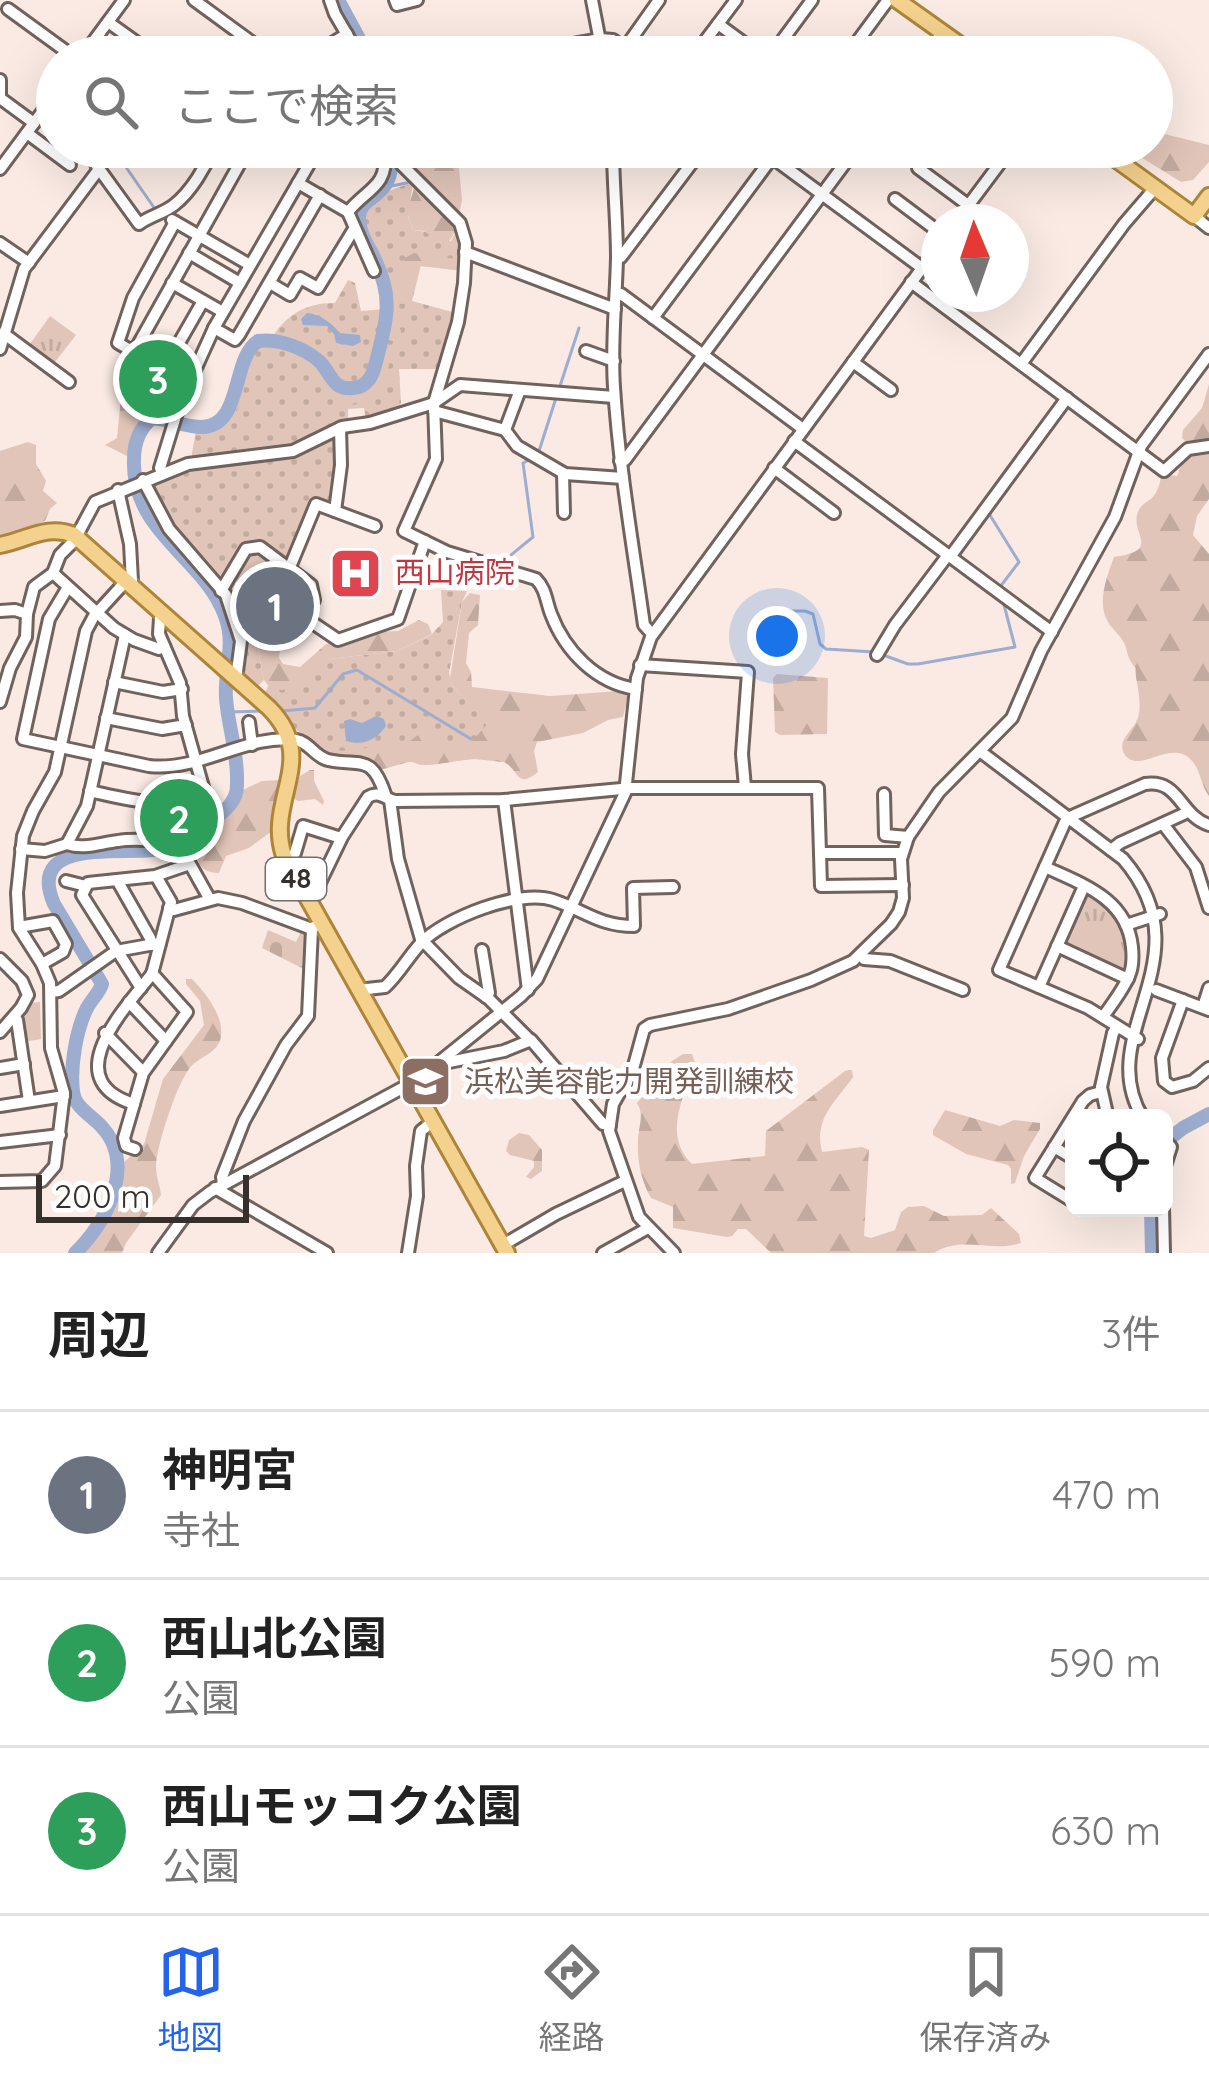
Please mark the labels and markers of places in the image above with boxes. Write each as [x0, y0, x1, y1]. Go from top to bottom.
pin: 3 [119, 334, 197, 424]
hospital icon: 西山病院 [328, 545, 384, 601]
place label: 西山病院 [395, 553, 515, 591]
pin: 1 [236, 561, 314, 651]
pin: 2 [140, 773, 218, 863]
school or university icon: 浜松美容能力開発訓練校 [397, 1054, 453, 1110]
place label: 浜松美容能力開発訓練校 [464, 1062, 794, 1100]

